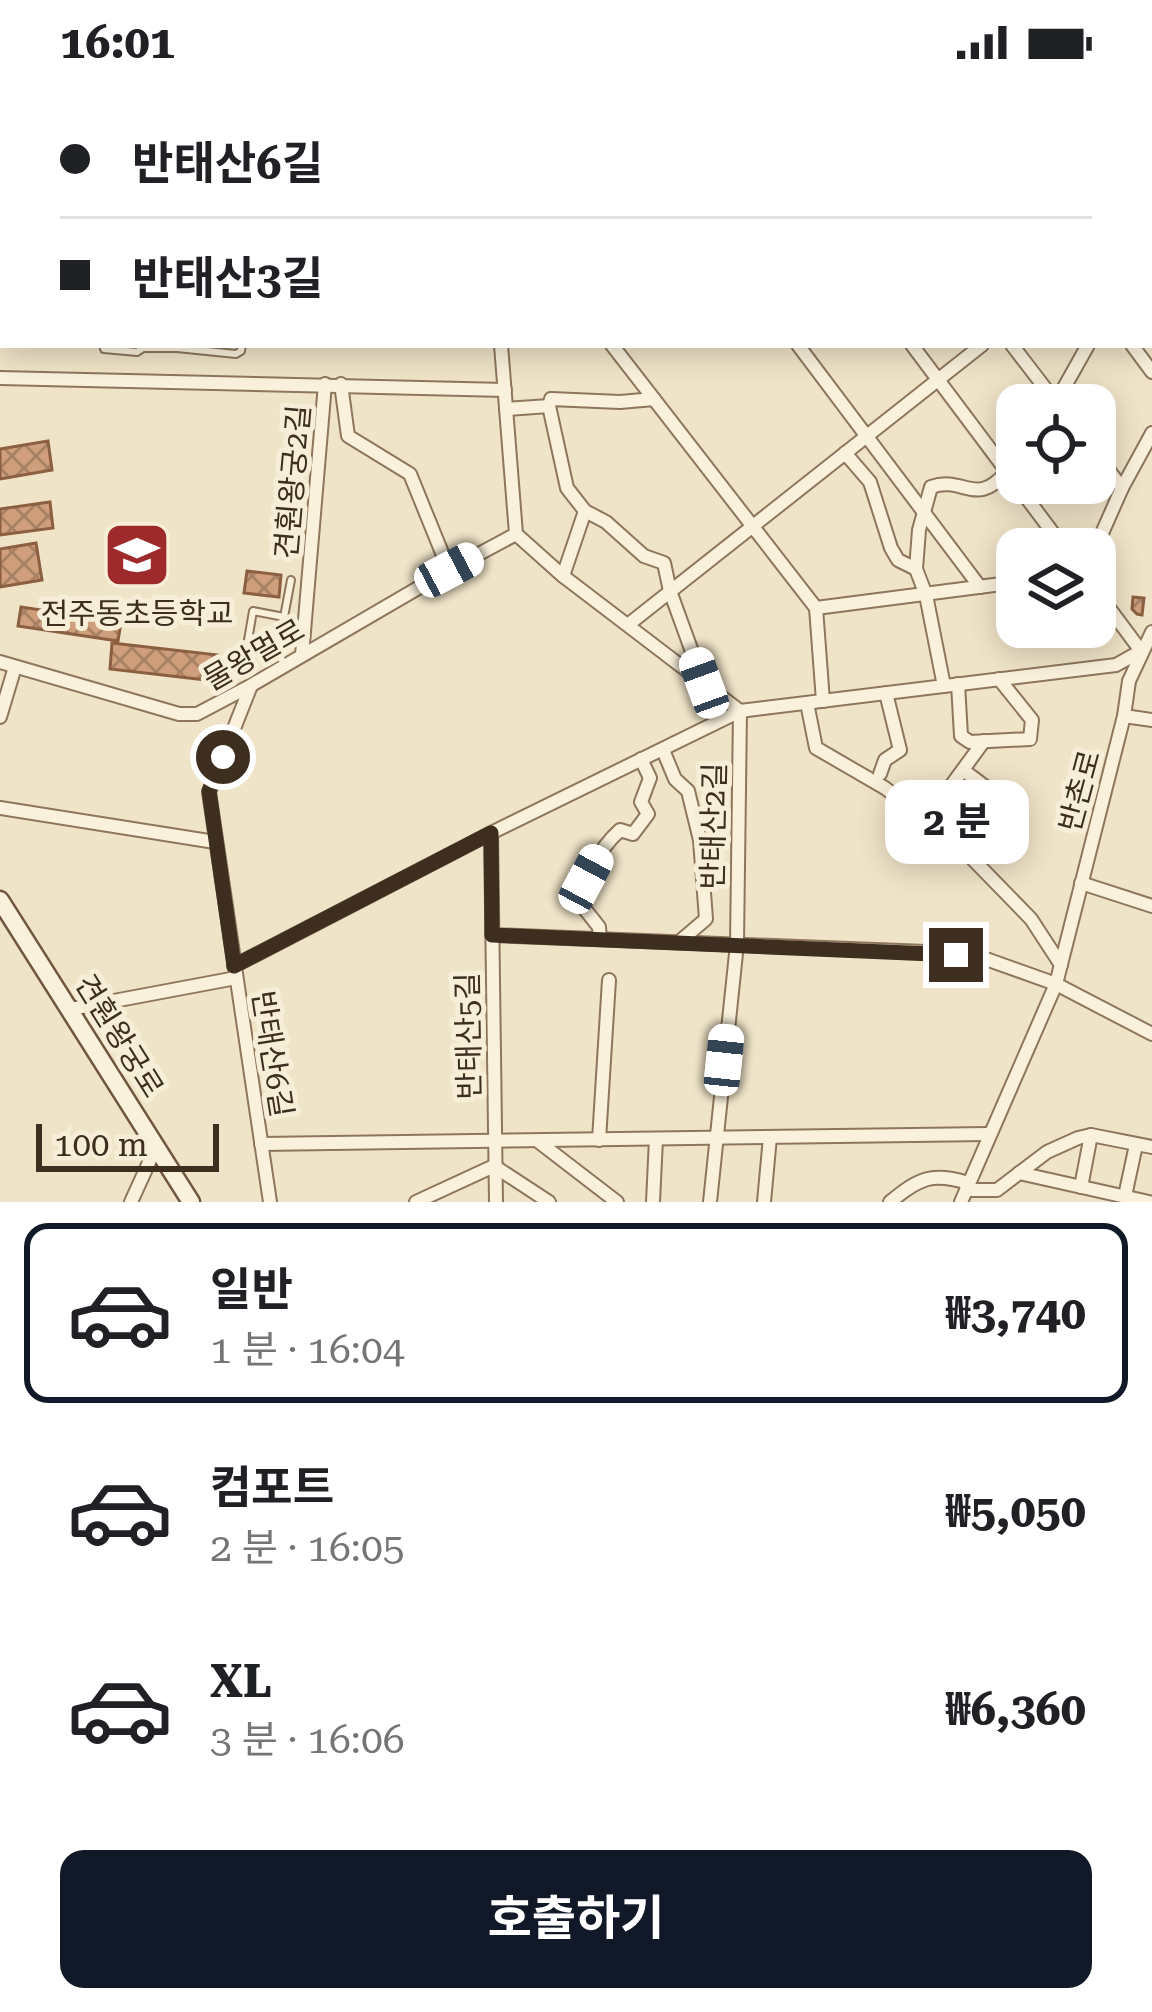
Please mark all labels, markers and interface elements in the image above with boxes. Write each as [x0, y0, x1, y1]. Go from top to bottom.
text: 16:01 [60, 16, 175, 69]
text: 반태산6길 [132, 137, 323, 190]
text: 반태산3길 [132, 252, 323, 305]
map controls [996, 384, 1116, 648]
button: locate [996, 384, 1116, 504]
street label: 견훤왕궁2길 [268, 403, 317, 561]
school or university icon: 전주동초등학교 [102, 520, 172, 590]
button: layers [996, 528, 1116, 648]
car [409, 537, 489, 603]
place label: 전주동초등학교 [40, 596, 234, 631]
street label: 물왕멀로 [197, 612, 310, 697]
car [675, 643, 733, 723]
route start [196, 730, 250, 784]
street label: 반촌로 [1052, 746, 1107, 835]
street label: 반태산2길 [695, 762, 732, 890]
callout: 2 분 [884, 781, 1028, 865]
text: 2 분 [923, 799, 991, 845]
car [553, 839, 619, 919]
route end [929, 928, 983, 982]
street label: 견훤왕궁로 [68, 968, 171, 1104]
street label: 반태산5길 [450, 972, 487, 1100]
street label: 반태산6길 [245, 988, 300, 1119]
car [702, 1022, 746, 1098]
scale bar [36, 1118, 219, 1171]
text: 100 m [54, 1125, 148, 1164]
icon: car [66, 1259, 174, 1367]
text: 일반 [210, 1263, 293, 1316]
text: ₩3,740 [945, 1287, 1086, 1340]
text: 1 분 · 16:04 [210, 1327, 405, 1373]
icon: car [66, 1457, 174, 1565]
text: 컴포트 [210, 1461, 334, 1514]
text: ₩5,050 [945, 1485, 1086, 1538]
text: 2 분 · 16:05 [210, 1525, 405, 1571]
icon: car [66, 1655, 174, 1763]
text: XL [210, 1655, 272, 1708]
text: ₩6,360 [945, 1683, 1086, 1736]
text: 3 분 · 16:06 [210, 1717, 405, 1763]
button: 호출하기 [60, 1850, 1092, 1988]

